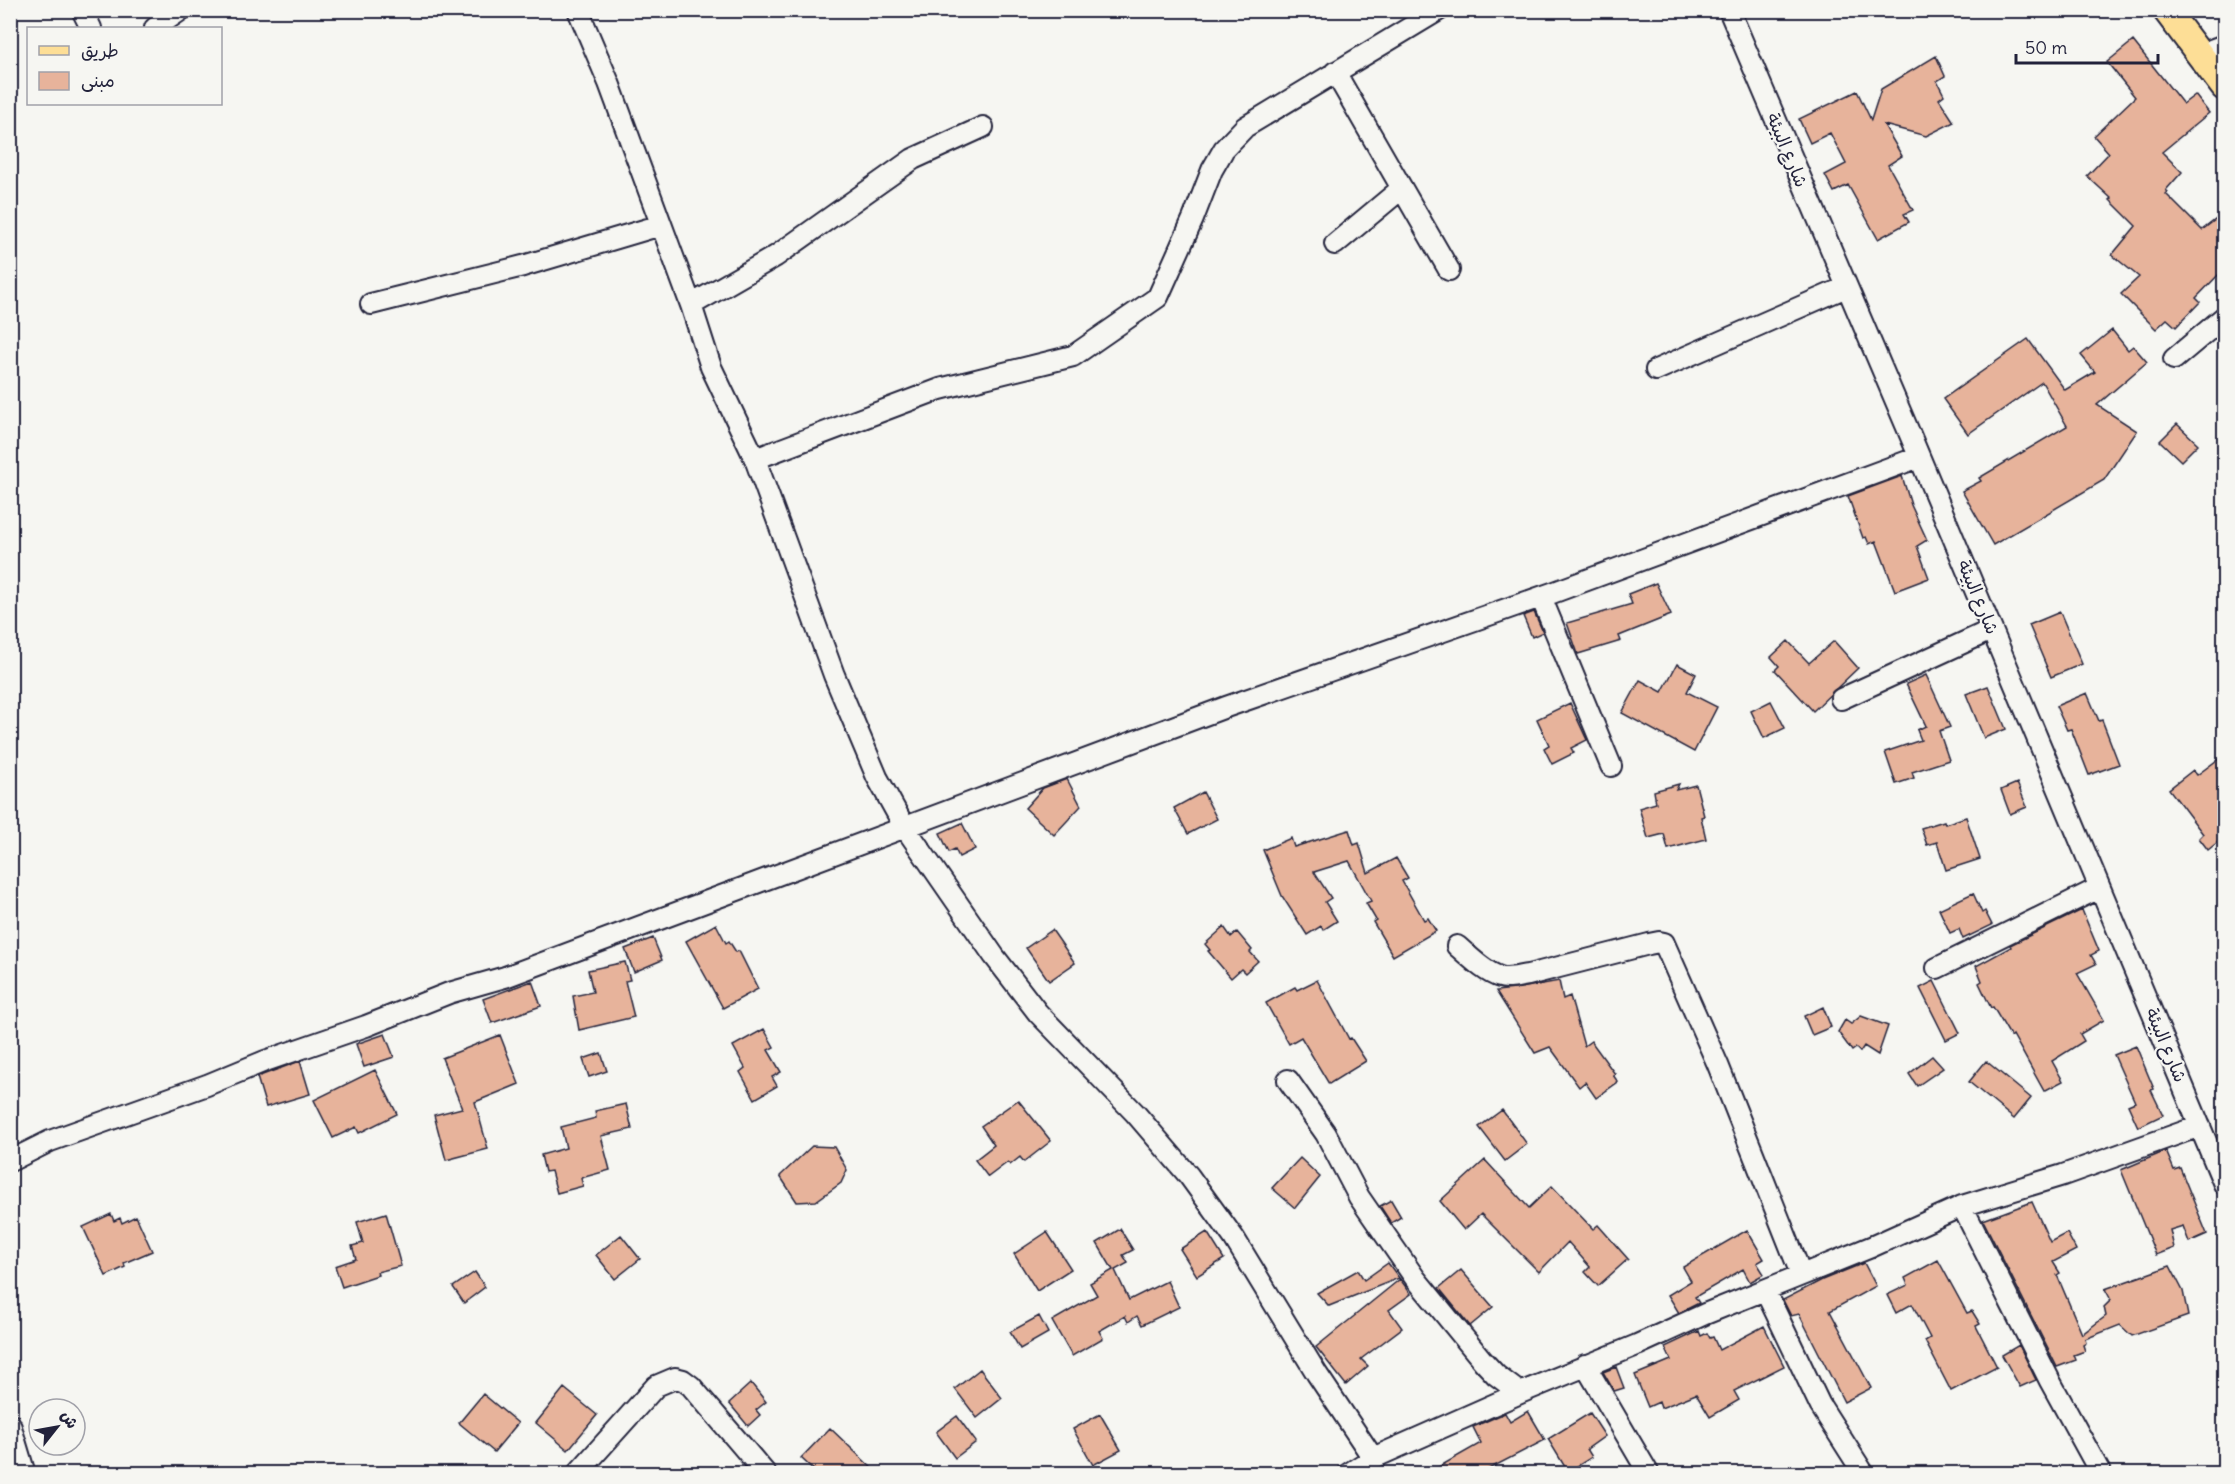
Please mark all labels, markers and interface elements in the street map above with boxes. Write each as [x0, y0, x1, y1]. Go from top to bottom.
legend [27, 27, 222, 105]
scale bar [2016, 27, 2158, 65]
text: 50 m [2025, 36, 2067, 59]
text: طريق [81, 39, 119, 62]
text: مبنى [81, 69, 115, 92]
street label: شارع البيئة [1761, 109, 1813, 191]
street label: شارع البيئة [1952, 556, 2004, 638]
street label: شارع البيئة [2140, 1004, 2192, 1086]
north arrow [27, 1397, 87, 1457]
text: ش [57, 1407, 83, 1432]

